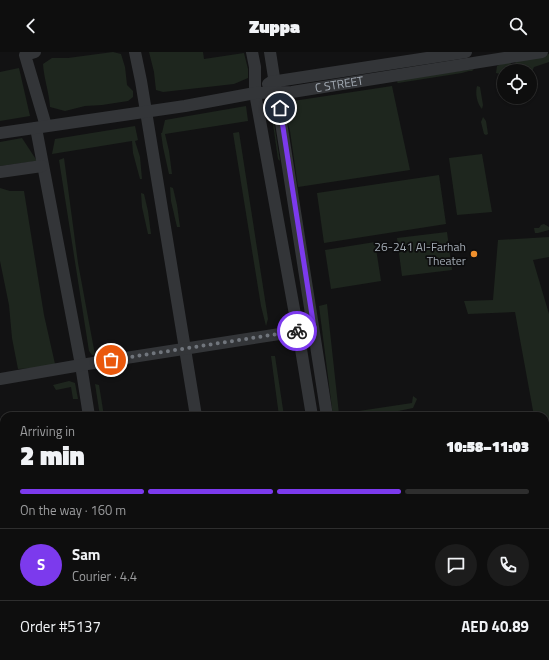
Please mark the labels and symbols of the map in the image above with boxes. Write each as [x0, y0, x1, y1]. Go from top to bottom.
street label: C STREET [313, 71, 366, 97]
pin [263, 91, 297, 125]
place label: 26-241 Al-Farhah Theater [374, 237, 466, 270]
marker: 26-241 Al-Farhah Theater [469, 249, 479, 259]
courier [277, 311, 317, 351]
pin [94, 343, 128, 377]

